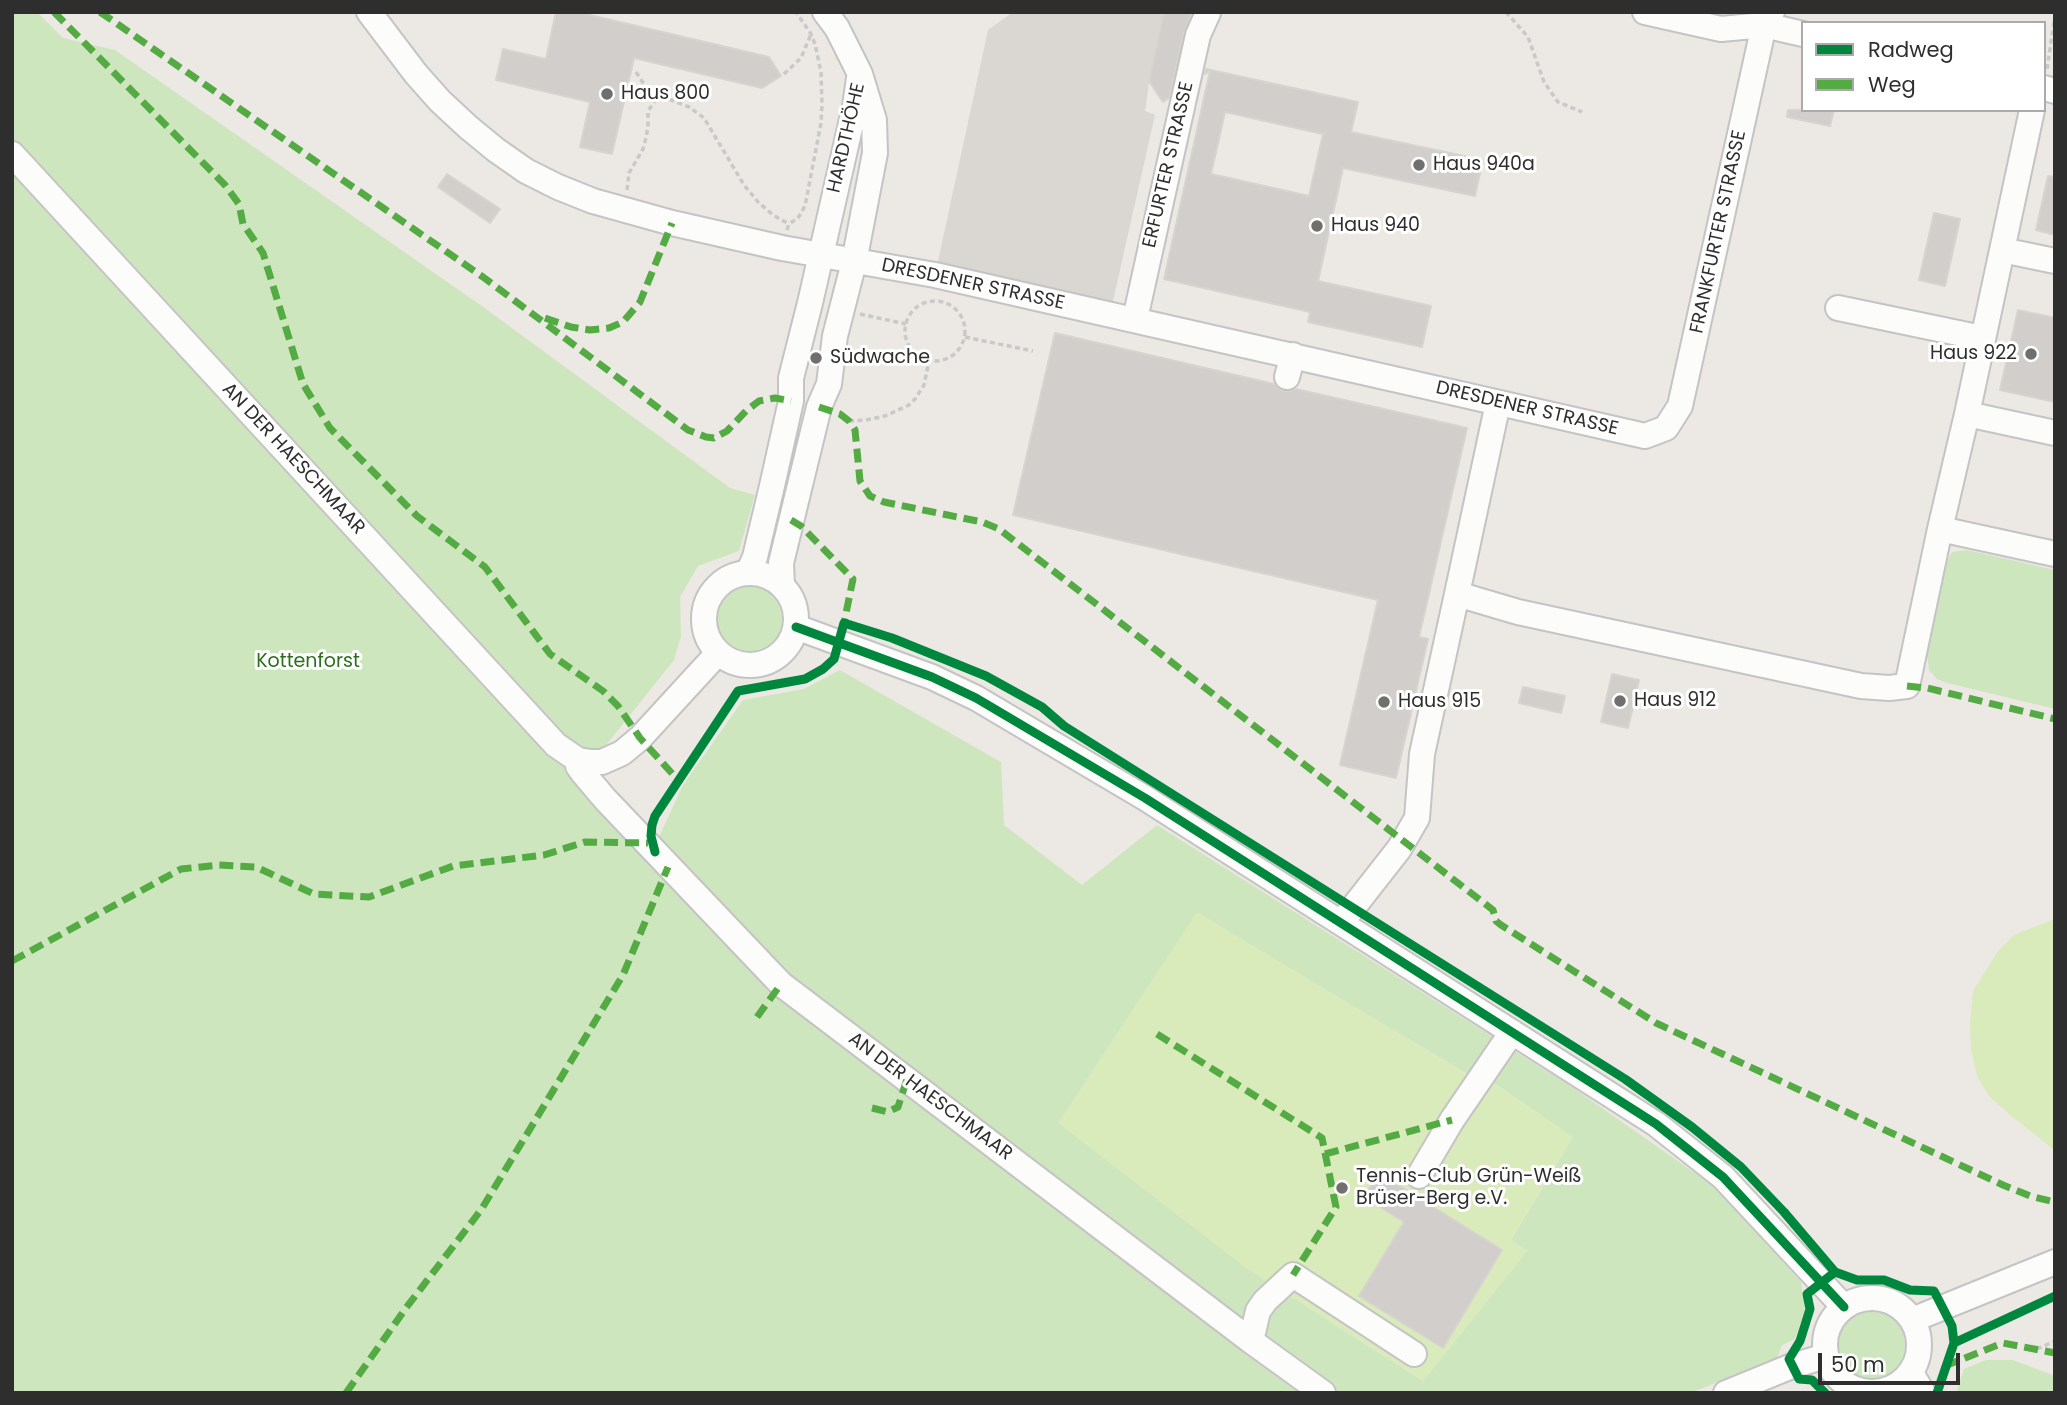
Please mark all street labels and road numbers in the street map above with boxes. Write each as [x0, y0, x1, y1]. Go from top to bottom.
street label: ERFURTER STRASSE [1139, 80, 1199, 250]
street label: HARDTHÖHE [823, 81, 871, 195]
street label: FRANKFURTER STRASSE [1686, 128, 1752, 336]
street label: DRESDENER STRASSE [879, 254, 1067, 316]
street label: DRESDENER STRASSE [1434, 377, 1620, 441]
street label: AN DER HAESCHMAAR [217, 378, 369, 540]
street label: AN DER HAESCHMAAR [844, 1028, 1016, 1166]

